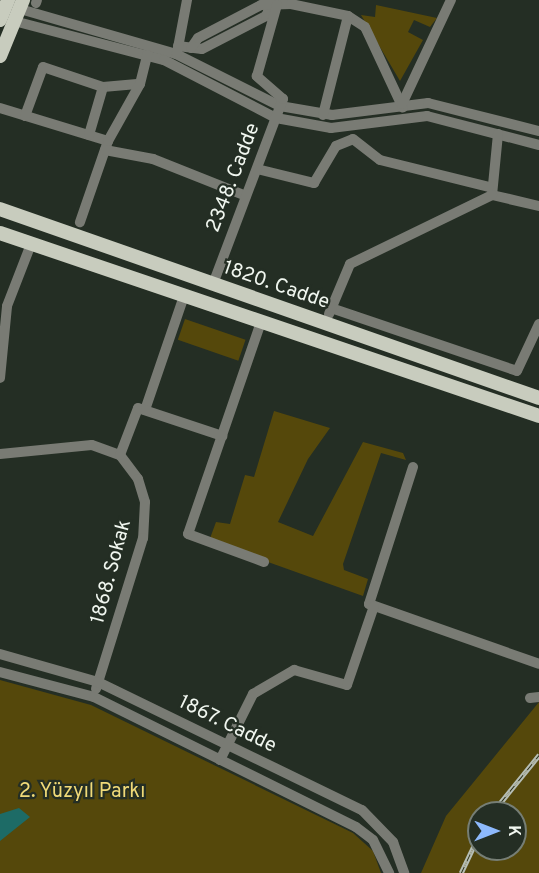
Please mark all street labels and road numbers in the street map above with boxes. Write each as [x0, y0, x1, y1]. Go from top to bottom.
street label: 2348. Cadde [202, 120, 266, 236]
street label: 1820. Cadde [220, 257, 332, 315]
street label: 1868. Sokak [87, 517, 137, 627]
street label: 1867. Cadde [174, 691, 280, 759]

